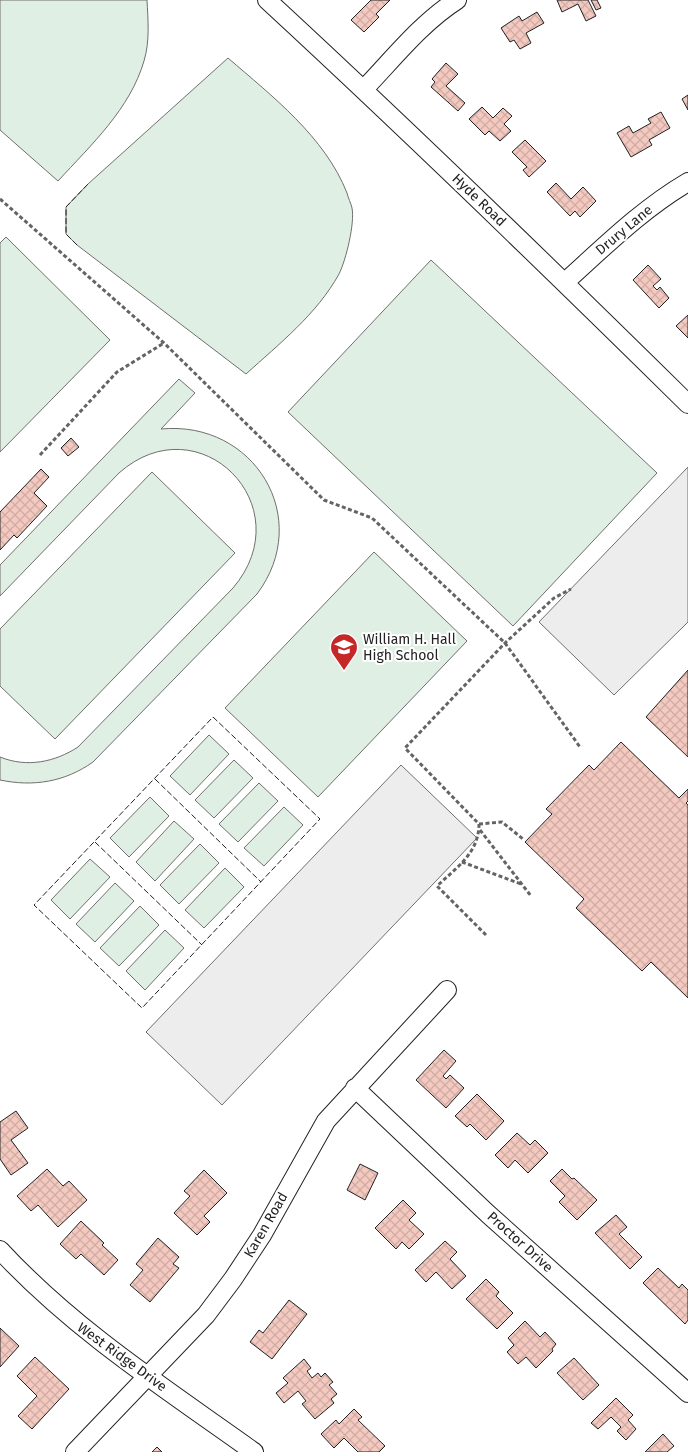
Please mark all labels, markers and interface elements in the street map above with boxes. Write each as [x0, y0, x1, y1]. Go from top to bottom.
street label: Hyde Road [449, 170, 509, 230]
street label: Drury Lane [592, 201, 656, 259]
place label: William H. Hall High School [363, 631, 456, 664]
school or university icon: William H. Hall High School [329, 632, 359, 671]
street label: Karen Road [240, 1189, 292, 1261]
street label: Proctor Drive [484, 1208, 556, 1276]
street label: West Ridge Drive [74, 1319, 170, 1395]

